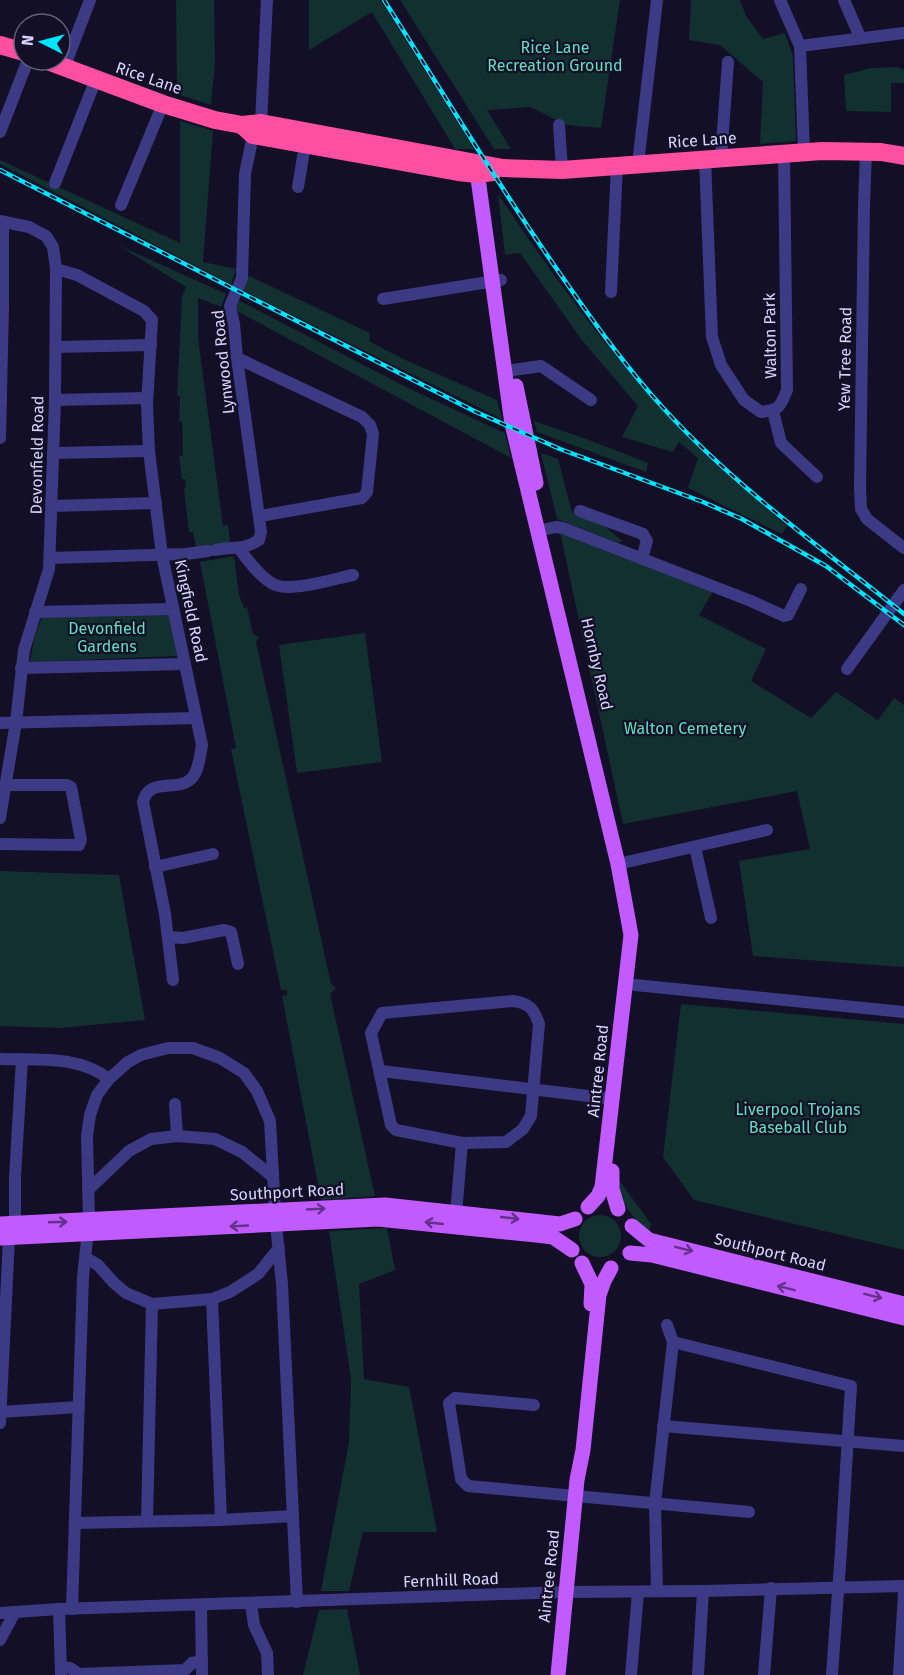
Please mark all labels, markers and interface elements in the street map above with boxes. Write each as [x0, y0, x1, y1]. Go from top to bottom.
north arrow [12, 12, 72, 72]
text: N [18, 34, 38, 47]
park label: Rice Lane Recreation Ground [487, 38, 623, 75]
street label: Rice Lane [113, 58, 185, 98]
street label: Rice Lane [667, 128, 737, 152]
street label: Walton Park [760, 292, 780, 379]
street label: Yew Tree Road [835, 307, 855, 411]
street label: Lynwood Road [208, 309, 238, 415]
street label: Devonfield Road [26, 395, 48, 515]
street label: Kingfield Road [171, 558, 211, 664]
street label: Hornby Road [577, 616, 617, 712]
park label: Devonfield Gardens [68, 619, 146, 656]
park label: Walton Cemetery [624, 719, 746, 738]
street label: Aintree Road [584, 1024, 612, 1118]
park label: Liverpool Trojans Baseball Club [735, 1100, 861, 1137]
street label: Southport Road [229, 1180, 345, 1204]
one-way arrow [306, 1203, 326, 1214]
one-way arrow [500, 1213, 520, 1224]
one-way arrow [48, 1216, 68, 1227]
one-way arrow [424, 1218, 444, 1229]
one-way arrow [230, 1220, 250, 1231]
street label: Southport Road [712, 1229, 828, 1275]
one-way arrow [674, 1244, 693, 1256]
one-way arrow [777, 1282, 796, 1293]
one-way arrow [863, 1291, 882, 1303]
street label: Aintree Road [535, 1529, 563, 1623]
street label: Fernhill Road [403, 1569, 499, 1591]

